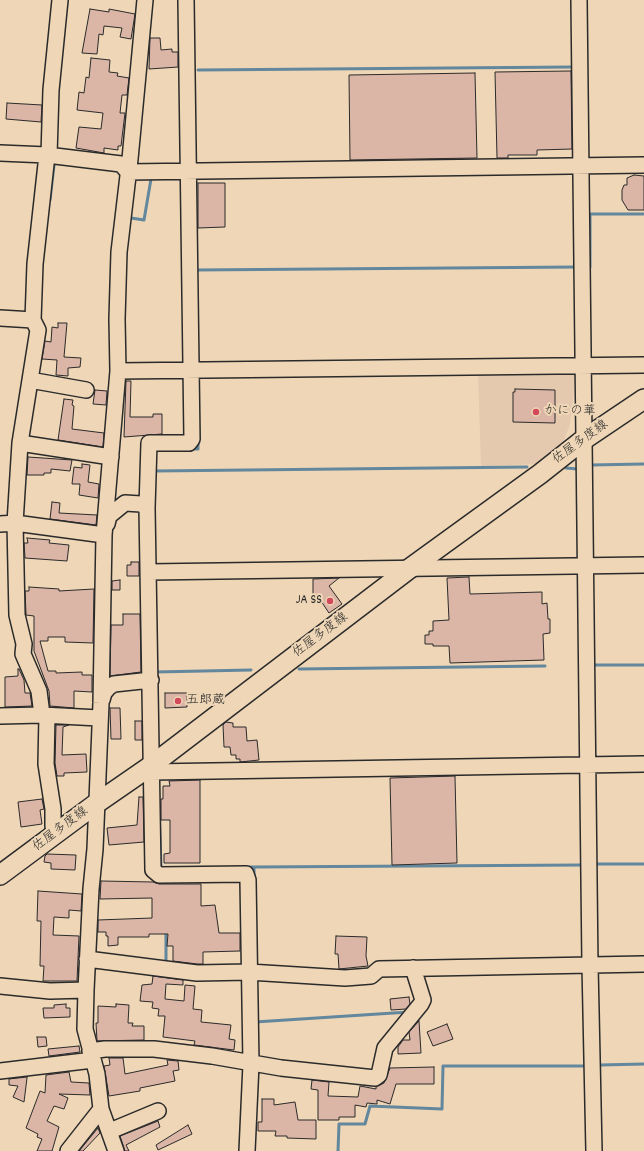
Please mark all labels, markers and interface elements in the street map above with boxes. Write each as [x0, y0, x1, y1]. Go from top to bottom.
place label: かにの華 [544, 404, 596, 420]
marker: かにの華 [531, 407, 541, 417]
street label: 佐屋多度線 [550, 418, 612, 468]
place label: JA SS [296, 593, 322, 609]
marker: JA SS [325, 596, 335, 606]
street label: 佐屋多度線 [290, 610, 352, 662]
place label: 五郎蔵 [186, 693, 225, 709]
marker: 五郎蔵 [173, 696, 183, 706]
street label: 佐屋多度線 [30, 804, 92, 856]

